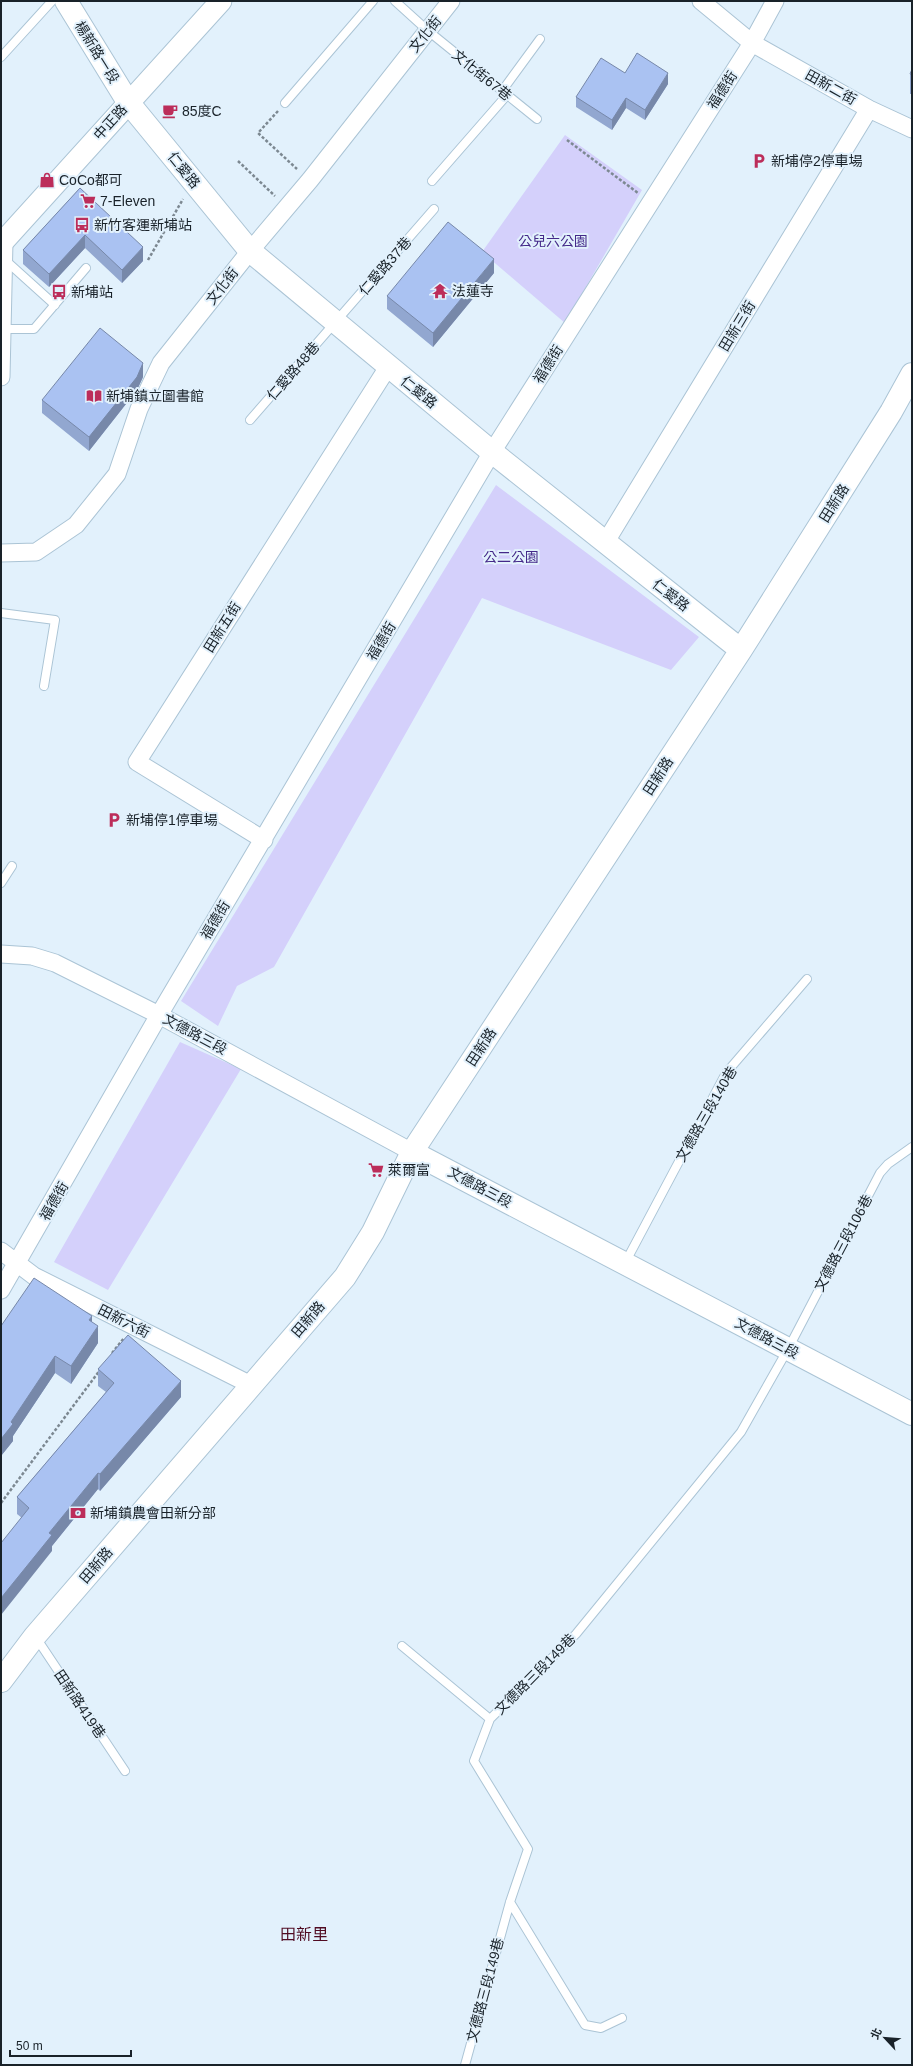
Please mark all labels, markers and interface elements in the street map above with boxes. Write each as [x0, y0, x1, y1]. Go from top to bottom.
street label: 文化街 [406, 13, 444, 55]
street label: 楊新路一段 [72, 18, 122, 86]
street label: 文化街67巷 [449, 46, 515, 104]
street label: 田新二街 [803, 66, 859, 108]
street label: 福德街 [704, 68, 740, 112]
street label: 中正路 [90, 101, 130, 143]
cafe icon: 85度C [161, 102, 179, 120]
place label: 85度C [182, 103, 222, 119]
street label: 仁愛路 [165, 149, 203, 191]
parking icon: 新埔停2停車場 [750, 152, 768, 170]
place label: 新埔停2停車場 [771, 153, 863, 169]
shop icon: CoCo都可 [38, 171, 56, 189]
place label: CoCo都可 [59, 172, 123, 188]
supermarket icon: 7-Eleven [79, 192, 97, 210]
place label: 7-Eleven [100, 193, 155, 209]
bus stop icon: 新竹客運新埔站 [73, 216, 91, 234]
place label: 新竹客運新埔站 [94, 217, 192, 233]
park label: 公兒六公園 [518, 233, 588, 249]
street label: 仁愛路37巷 [355, 234, 415, 298]
street label: 文化街 [203, 265, 241, 307]
temple icon: 法蓮寺 [431, 282, 449, 300]
bus stop icon: 新埔站 [50, 283, 68, 301]
place label: 法蓮寺 [452, 283, 494, 299]
place label: 新埔站 [71, 284, 113, 300]
street label: 田新三街 [716, 298, 758, 354]
street label: 仁愛路48巷 [263, 339, 323, 403]
street label: 福德街 [530, 342, 566, 386]
street label: 仁愛路 [398, 373, 440, 411]
library icon: 新埔鎮立圖書館 [85, 387, 103, 405]
place label: 新埔鎮立圖書館 [106, 388, 204, 404]
street label: 田新路 [816, 481, 852, 525]
park label: 公二公園 [483, 549, 539, 565]
street label: 仁愛路 [650, 576, 692, 614]
street label: 田新五街 [200, 599, 244, 655]
street label: 福德街 [363, 619, 399, 663]
street label: 田新路 [640, 754, 676, 798]
parking icon: 新埔停1停車場 [105, 811, 123, 829]
place label: 新埔停1停車場 [126, 812, 218, 828]
street label: 福德街 [197, 898, 233, 942]
street label: 文德路三段 [160, 1011, 230, 1057]
street label: 田新路 [463, 1025, 499, 1069]
street label: 文德路三段140巷 [672, 1064, 740, 1164]
supermarket icon: 萊爾富 [367, 1161, 385, 1179]
place label: 萊爾富 [388, 1162, 430, 1178]
street label: 文德路三段 [445, 1164, 515, 1210]
street label: 福德街 [37, 1179, 71, 1223]
street label: 文德路三段106巷 [811, 1192, 875, 1294]
street label: 田新路 [288, 1298, 328, 1340]
street label: 田新六街 [95, 1301, 153, 1341]
street label: 文德路三段 [732, 1315, 802, 1361]
bank icon: 新埔鎮農會田新分部 [69, 1504, 87, 1522]
place label: 新埔鎮農會田新分部 [90, 1505, 216, 1521]
street label: 田新路 [76, 1544, 116, 1586]
street label: 文德路三段149巷 [491, 1630, 579, 1718]
street label: 田新路419巷 [51, 1667, 109, 1741]
district label: 田新里 [280, 1926, 328, 1943]
street label: 文德路三段149巷 [463, 1936, 507, 2044]
north arrow [865, 2018, 905, 2058]
text: 北 [868, 2026, 884, 2041]
scale bar [10, 2032, 131, 2058]
text: 50 m [16, 2039, 43, 2053]

